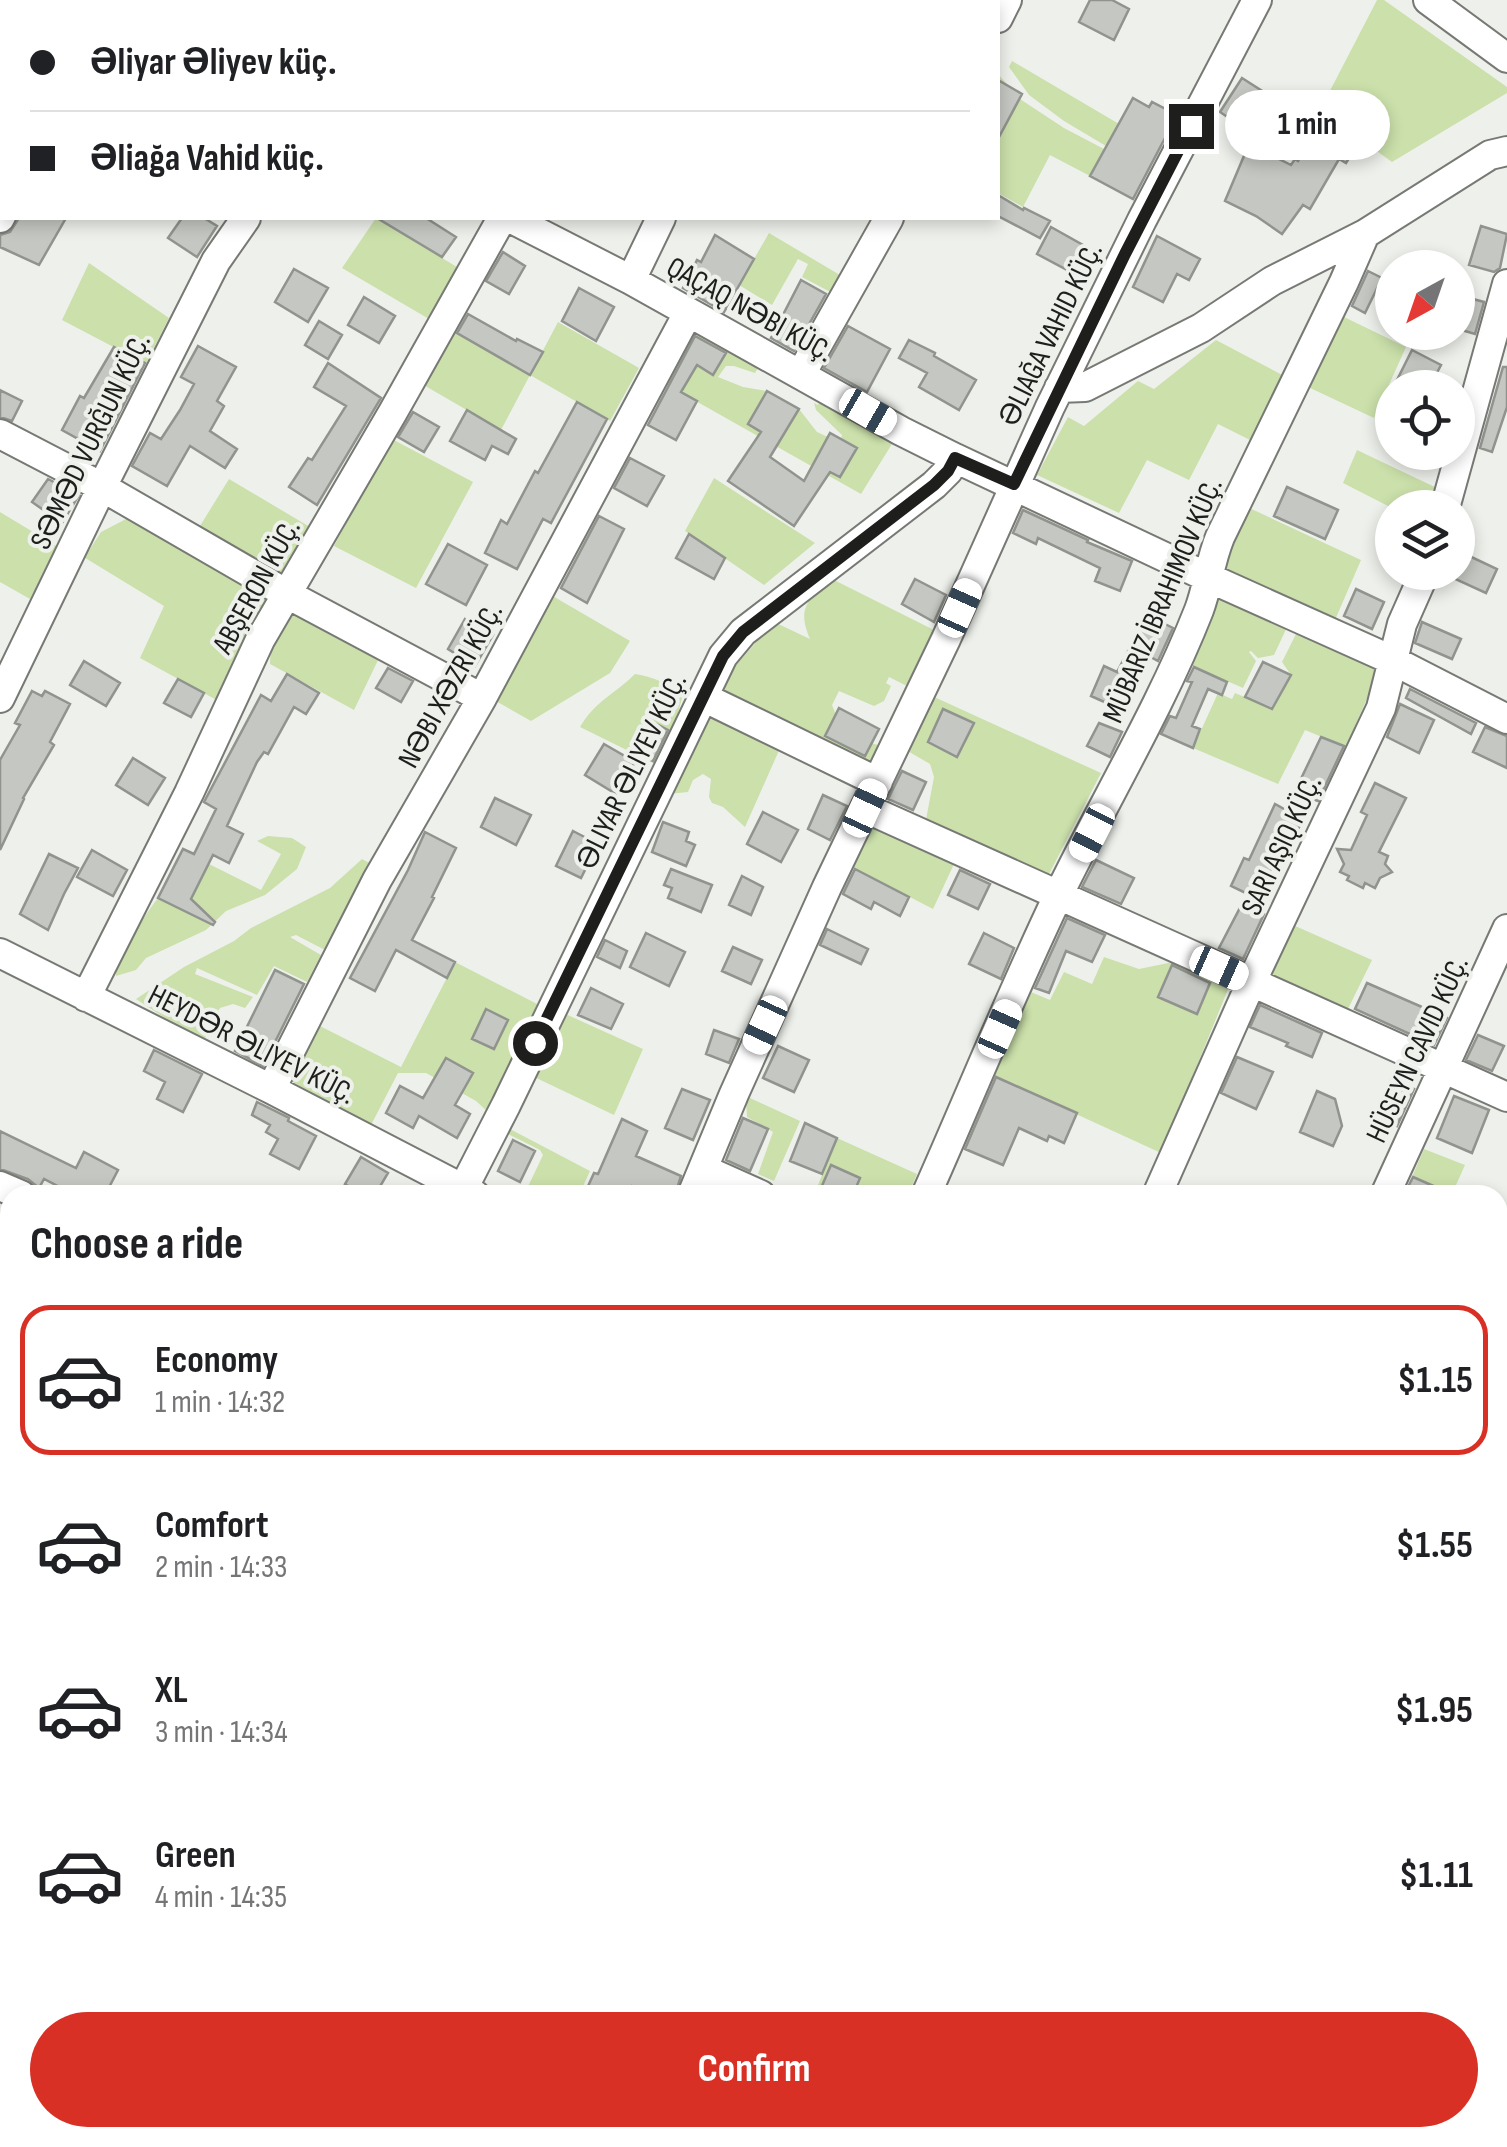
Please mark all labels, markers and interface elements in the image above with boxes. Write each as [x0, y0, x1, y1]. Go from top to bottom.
text: Əliyar Əliyev küç. [90, 40, 337, 85]
callout: 1 min [1226, 91, 1391, 161]
route end [1169, 104, 1214, 149]
text: 1 min [1278, 105, 1337, 144]
text: Əliağa Vahid küç. [90, 136, 324, 181]
street label: ƏLIAĞA VAHID KÜÇ. [991, 237, 1111, 432]
street label: QAÇAQ NƏBI KÜÇ. [660, 249, 839, 370]
north arrow [1375, 250, 1475, 350]
map controls [1375, 250, 1475, 590]
street label: SƏMƏD VURĞUN KÜÇ. [23, 328, 159, 555]
button: locate [1375, 370, 1475, 470]
car [835, 384, 901, 440]
street label: MÜBARIZ İBRAHIMOV KÜÇ. [1095, 473, 1231, 728]
button: layers [1375, 490, 1475, 590]
street label: ABŞERON KÜÇ. [205, 513, 309, 661]
car [934, 574, 986, 642]
street label: NƏBI XƏZRI KÜÇ. [391, 597, 511, 774]
street label: ƏLIYAR ƏLIYEV KÜÇ. [569, 667, 695, 875]
street label: SARI AŞIQ KÜÇ. [1234, 770, 1330, 921]
car [839, 774, 891, 842]
car [1065, 799, 1119, 867]
car [1185, 942, 1253, 994]
street label: HÜSEYN CAVID KÜÇ. [1359, 950, 1477, 1149]
street label: HEYDƏR ƏLIYEV KÜÇ. [142, 977, 361, 1113]
car [739, 991, 791, 1059]
car [974, 995, 1026, 1063]
route start [513, 1021, 558, 1066]
text: Choose a ride [30, 1217, 243, 1272]
icon: car [35, 1335, 125, 1425]
text: Economy [155, 1338, 278, 1383]
text: $1.15 [1397, 1358, 1473, 1403]
text: 1 min · 14:32 [155, 1383, 285, 1422]
icon: car [35, 1500, 125, 1590]
text: Comfort [155, 1503, 269, 1548]
text: $1.55 [1396, 1523, 1473, 1568]
text: 2 min · 14:33 [155, 1548, 287, 1587]
icon: car [35, 1665, 125, 1755]
text: XL [155, 1668, 188, 1713]
text: $1.95 [1395, 1688, 1473, 1733]
text: 3 min · 14:34 [155, 1713, 288, 1752]
icon: car [35, 1830, 125, 1920]
text: Green [155, 1833, 236, 1878]
text: $1.11 [1399, 1853, 1473, 1898]
text: 4 min · 14:35 [155, 1878, 287, 1917]
button: Confirm [30, 2012, 1478, 2127]

